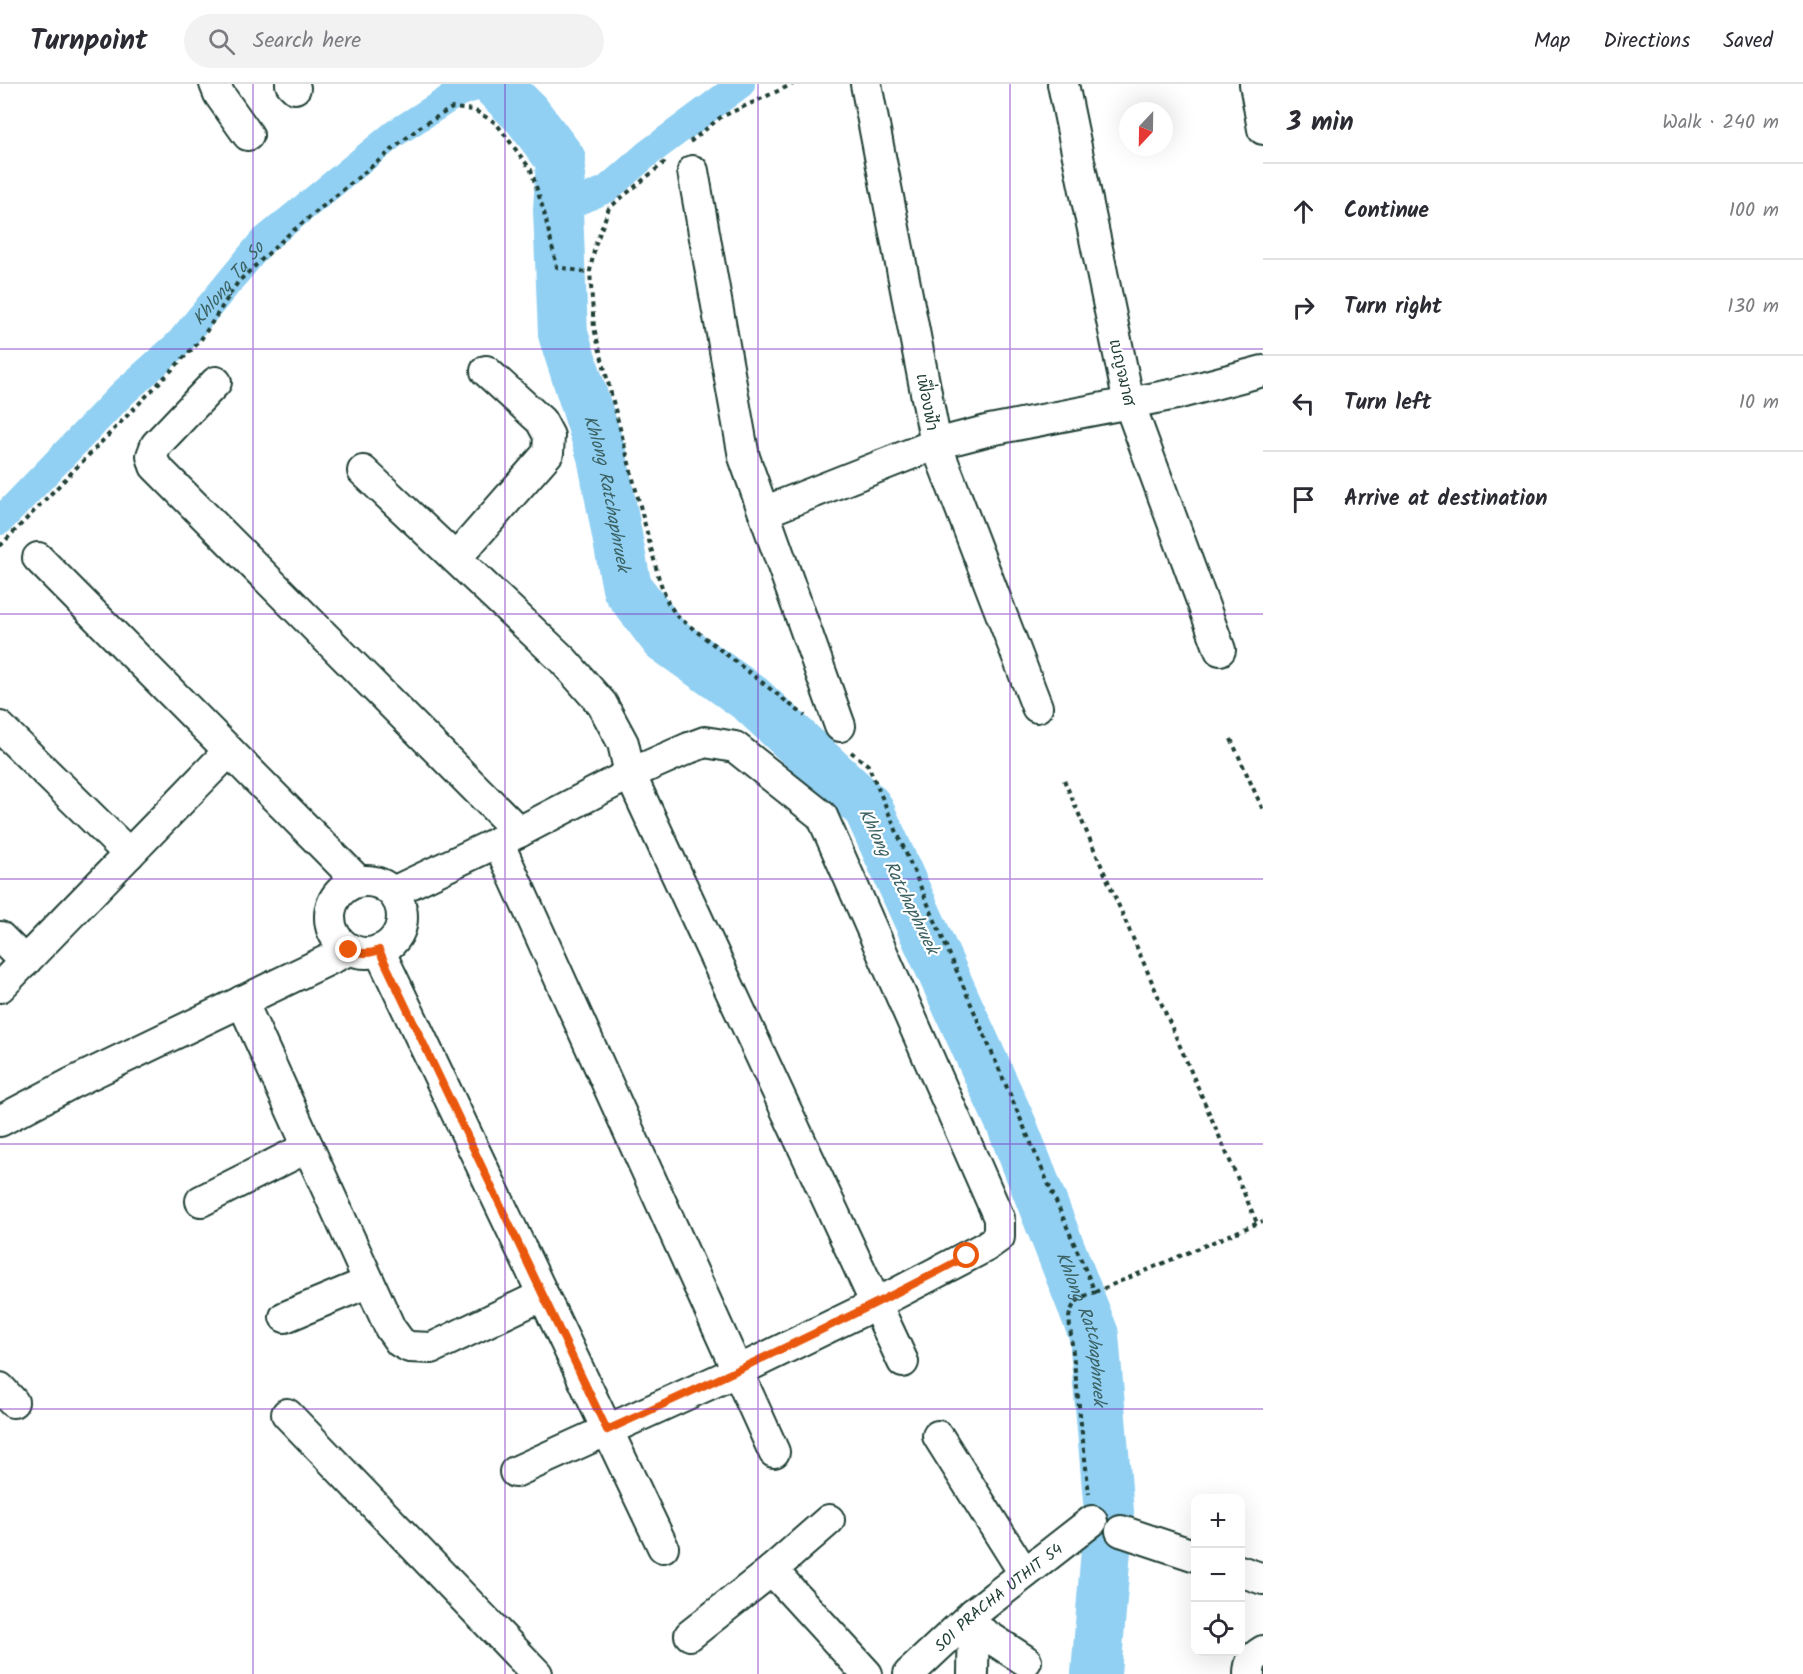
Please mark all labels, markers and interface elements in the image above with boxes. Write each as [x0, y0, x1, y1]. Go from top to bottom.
search box [184, 14, 604, 68]
text: Turnpoint [30, 19, 148, 64]
text: Search here [253, 24, 361, 59]
icon: search [205, 25, 238, 58]
text: Map [1534, 25, 1570, 58]
text: Directions [1603, 25, 1690, 58]
text: Saved [1723, 25, 1773, 58]
north arrow [1119, 102, 1173, 156]
text: 3 min [1287, 102, 1354, 144]
text: Walk · 240 m [1662, 107, 1779, 139]
text: Continue [1344, 194, 1429, 229]
icon: ahead [1287, 195, 1320, 228]
text: 100 m [1729, 195, 1779, 227]
water label: Khlong Ta So [186, 234, 274, 332]
text: Turn right [1344, 290, 1442, 325]
icon: right [1287, 291, 1320, 324]
text: 130 m [1727, 291, 1779, 323]
street label: เบญจมาศ [1102, 337, 1142, 409]
street label: เฟื่องฟ้า [909, 371, 948, 433]
text: Turn left [1344, 386, 1431, 421]
icon: left [1287, 387, 1320, 420]
text: 10 m [1739, 387, 1779, 419]
water label: Khlong Ratchaphruek [574, 412, 637, 577]
text: Arrive at destination [1344, 482, 1547, 517]
icon: arrive [1287, 483, 1320, 516]
water label: Khlong Ratchaphruek [850, 804, 947, 962]
route end [335, 936, 361, 962]
route start [953, 1242, 979, 1268]
water label: Khlong Ratchaphruek [1047, 1248, 1113, 1410]
map controls [1191, 1494, 1245, 1656]
button: + [1191, 1494, 1245, 1548]
street label: SOI PRACHA UTHIT 54 [929, 1537, 1069, 1658]
button: − [1191, 1548, 1245, 1602]
button: locate [1191, 1602, 1245, 1656]

